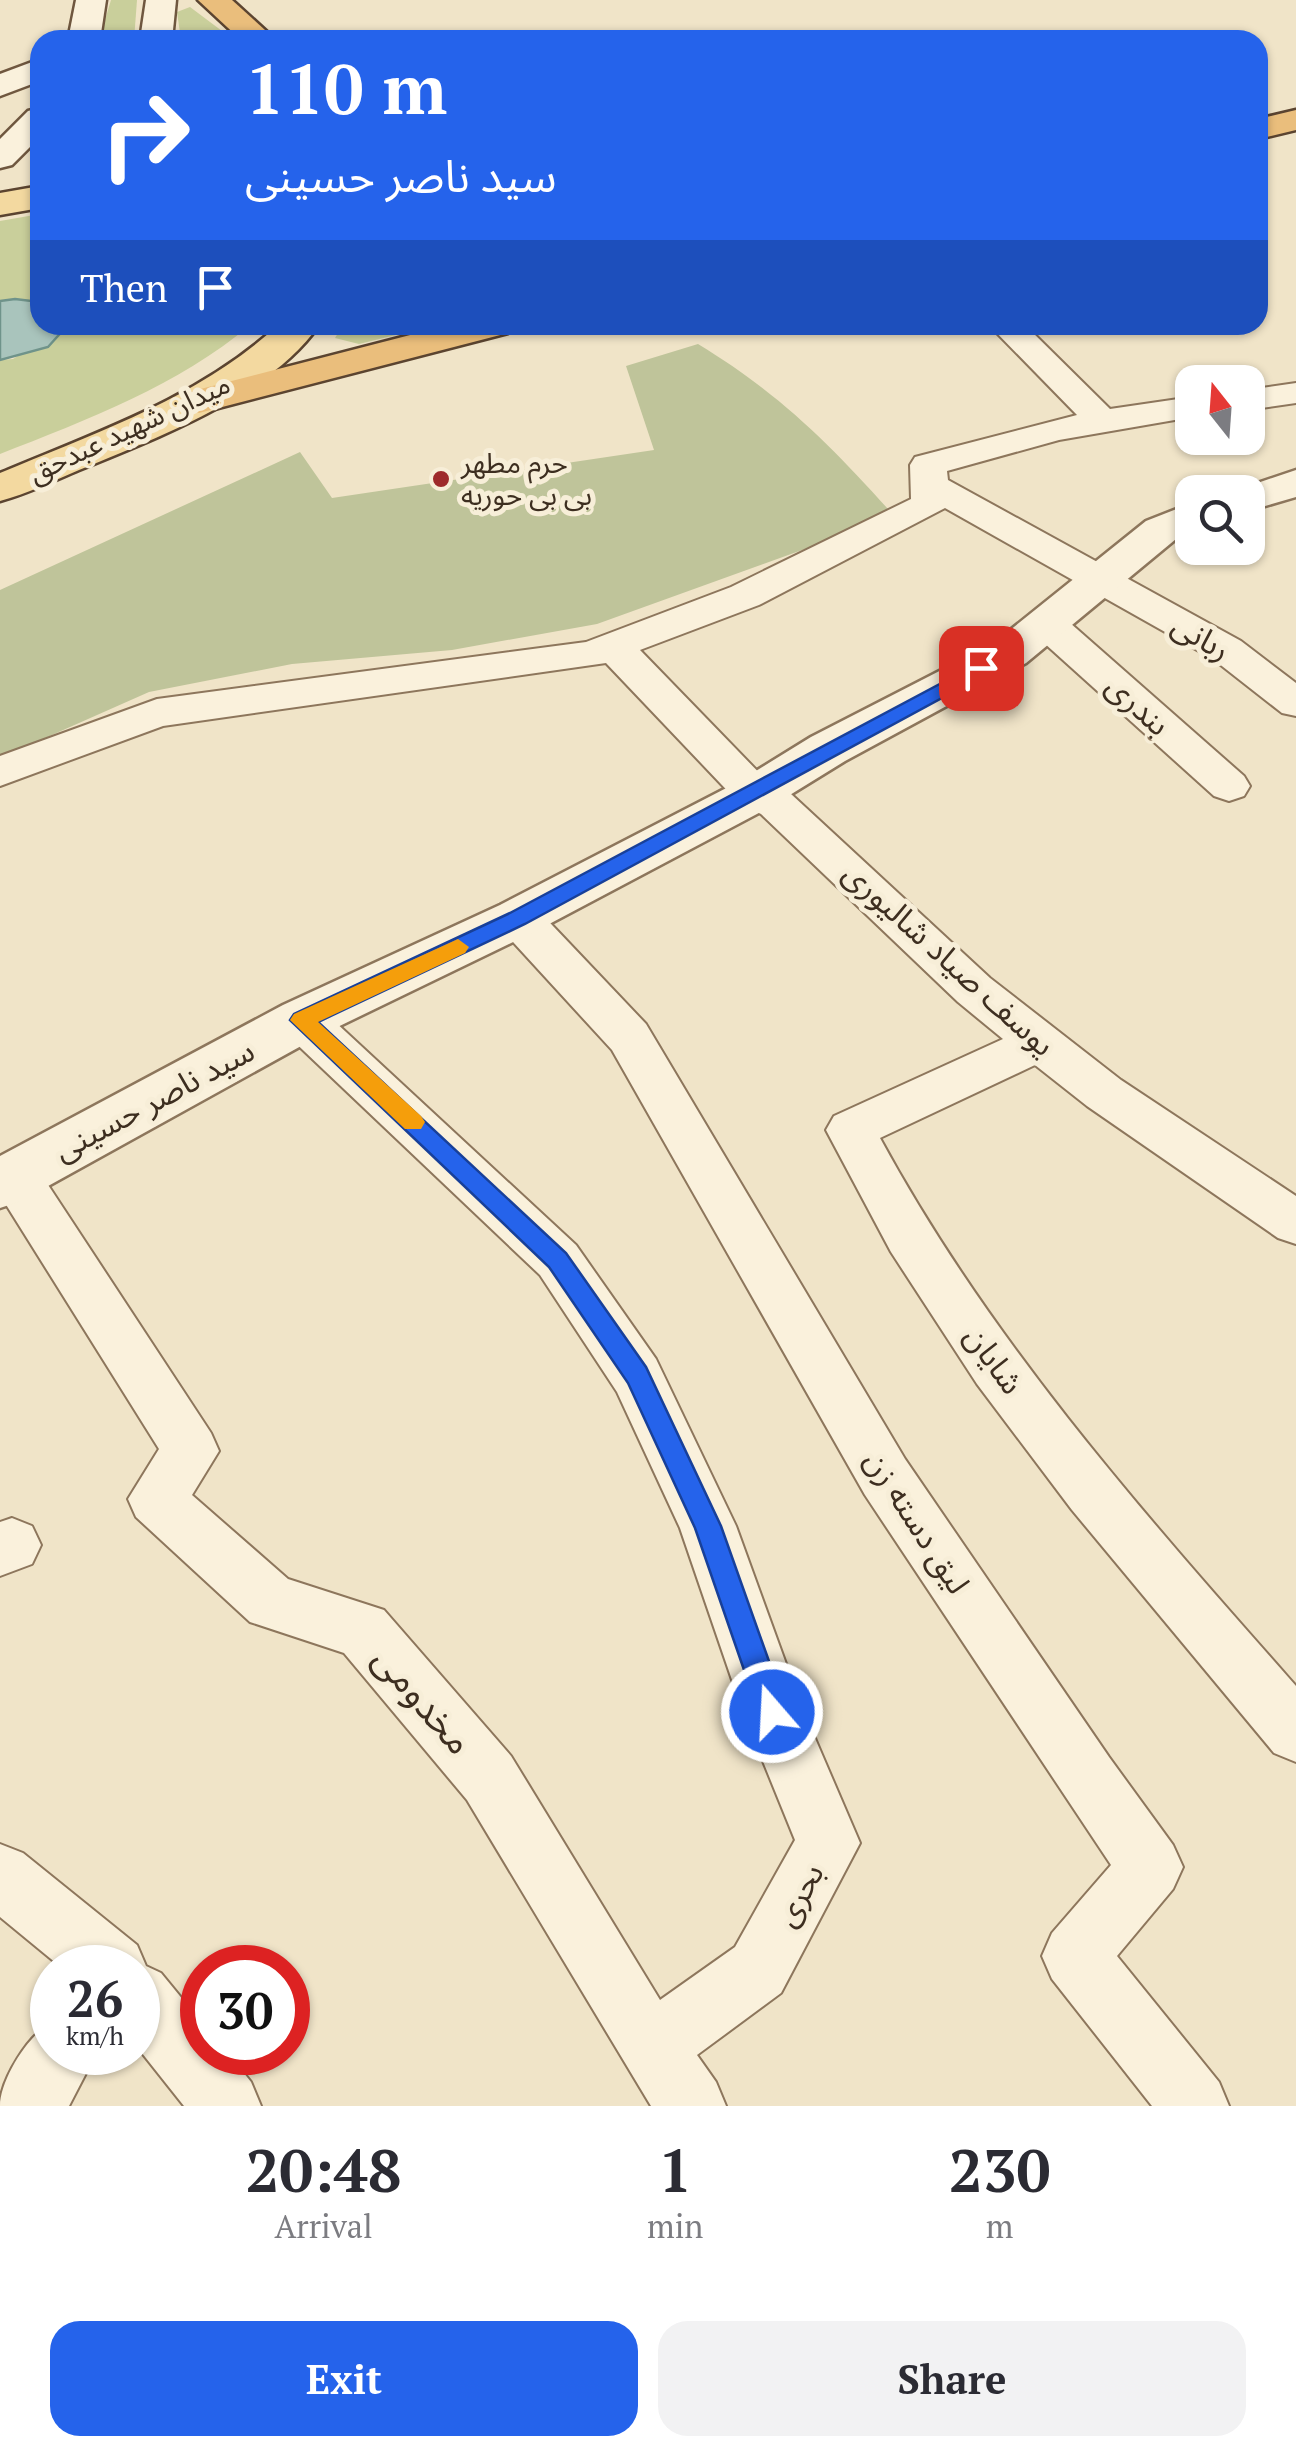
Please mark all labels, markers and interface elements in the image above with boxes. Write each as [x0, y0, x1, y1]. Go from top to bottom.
text: 110 m [245, 41, 447, 134]
icon: right [80, 70, 210, 200]
text: سید ناصر حسینی [245, 145, 557, 205]
icon: arrive [188, 260, 243, 315]
text: Then [80, 263, 168, 313]
street label: میدان شهید عبدحق [22, 365, 236, 491]
north arrow [1175, 365, 1265, 455]
map controls [1175, 365, 1265, 565]
place label: حرم مطهر بی بی حوریه [460, 444, 592, 513]
marker: حرم مطهر بی بی حوریه [430, 468, 452, 490]
button: search [1175, 475, 1265, 565]
street label: ربانی [1165, 603, 1238, 670]
pin [939, 626, 1024, 711]
icon: arrive [954, 641, 1009, 696]
street label: بندری [1098, 664, 1180, 744]
street label: یوسف صیاد شالیوری [835, 852, 1065, 1065]
street label: سید ناصر حسینی [46, 1029, 261, 1170]
street label: شایان [956, 1317, 1034, 1402]
street label: لیق دسته زن [856, 1442, 980, 1601]
street label: مخدومی [362, 1634, 485, 1765]
position arrow [720, 1660, 824, 1764]
street label: بحری [764, 1855, 832, 1934]
speed limit sign: 30 [180, 1945, 310, 2075]
text: 26 [67, 1965, 123, 2031]
text: km/h [66, 2019, 124, 2052]
text: 20:48 [245, 2130, 402, 2209]
text: 1 [658, 2130, 692, 2209]
text: 230 [949, 2130, 1051, 2209]
text: Arrival [275, 2205, 373, 2247]
text: min [647, 2205, 703, 2247]
text: m [986, 2205, 1013, 2247]
button: Exit [50, 2321, 638, 2436]
button: Share [658, 2321, 1246, 2436]

